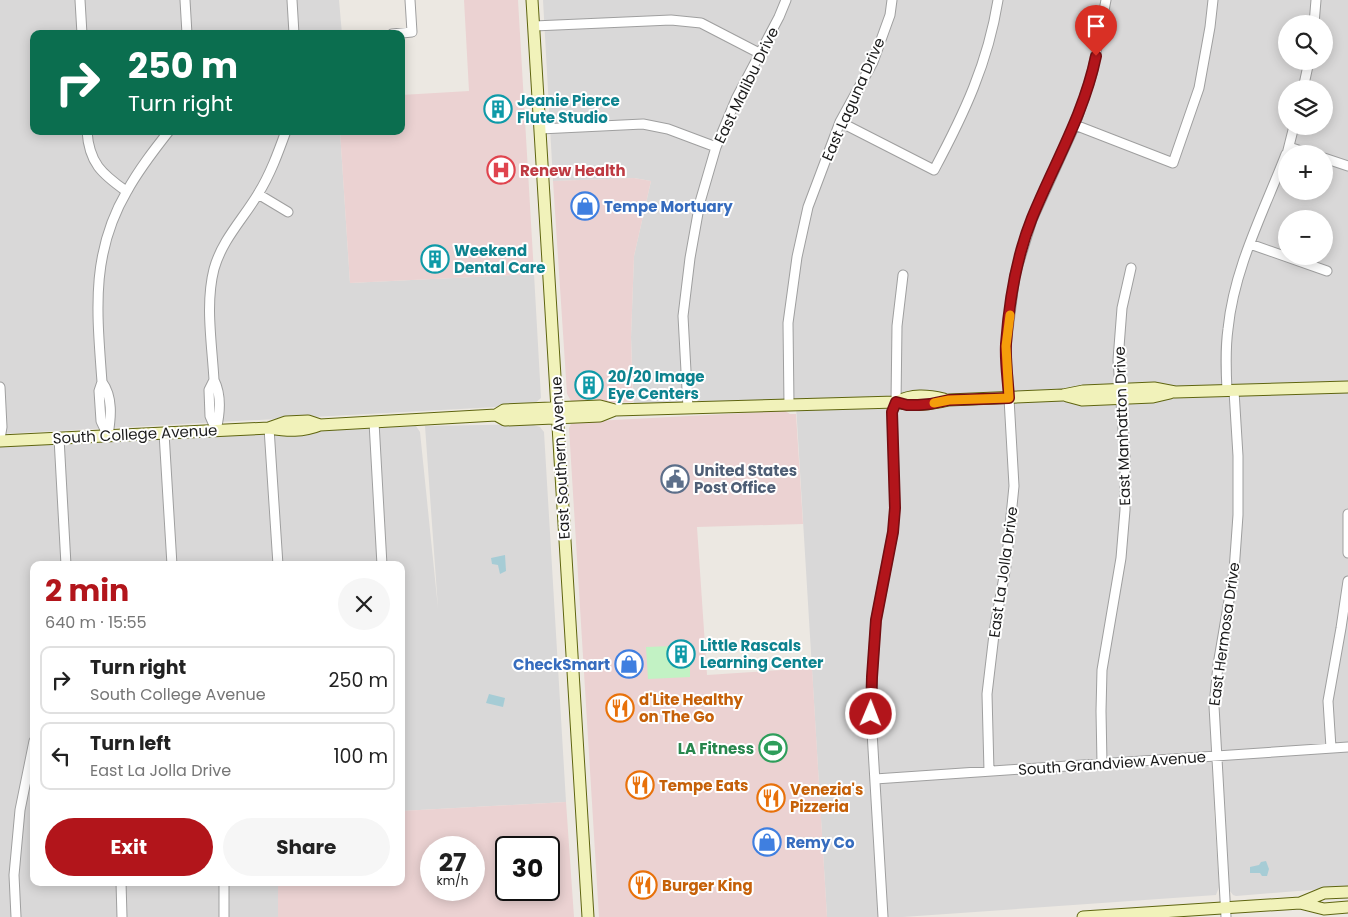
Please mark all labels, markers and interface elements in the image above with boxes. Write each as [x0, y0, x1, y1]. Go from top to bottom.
pin [1075, 5, 1117, 56]
icon: arrive [1082, 12, 1110, 40]
map controls [1278, 15, 1333, 265]
button: search [1278, 15, 1333, 70]
street label: East Malibu Drive [709, 23, 783, 147]
street label: East Laguna Drive [816, 34, 890, 164]
text: 250 m [128, 41, 238, 90]
icon: right [45, 50, 110, 115]
button: layers [1278, 80, 1333, 135]
text: Turn right [128, 88, 233, 119]
place label: Jeanie Pierce Flute Studio [517, 90, 620, 128]
building icon: Jeanie Pierce Flute Studio [483, 94, 513, 124]
button: + [1278, 145, 1333, 200]
hospital icon: Renew Health [486, 155, 516, 185]
place label: Renew Health [520, 160, 626, 181]
shop icon: Tempe Mortuary [570, 191, 600, 221]
place label: Tempe Mortuary [604, 196, 733, 217]
button: − [1278, 210, 1333, 265]
place label: Weekend Dental Care [454, 240, 545, 278]
building icon: Weekend Dental Care [420, 244, 450, 274]
street label: East Manhatton Drive [1109, 346, 1135, 506]
place label: 20/20 Image Eye Centers [608, 366, 705, 404]
building icon: 20/20 Image Eye Centers [574, 370, 604, 400]
street label: East Southern Avenue [545, 376, 575, 540]
street label: South College Avenue [52, 419, 218, 449]
place label: United States Post Office [694, 460, 797, 498]
public building icon: United States Post Office [660, 464, 690, 494]
street label: East La Jolla Drive [983, 505, 1023, 639]
street label: East Hermosa Drive [1204, 561, 1244, 707]
text: 2 min [45, 569, 129, 612]
button: close [338, 578, 390, 630]
text: 640 m · 15:55 [45, 611, 147, 634]
place label: Little Rascals Learning Center [700, 635, 824, 673]
building icon: Little Rascals Learning Center [666, 639, 696, 669]
shop icon: CheckSmart [614, 649, 644, 679]
text: Turn right [90, 654, 186, 681]
place label: CheckSmart [513, 654, 610, 675]
icon: right [47, 666, 75, 694]
text: 250 m [329, 667, 388, 694]
text: South College Avenue [90, 683, 266, 706]
position arrow [844, 687, 896, 739]
place label: d'Lite Healthy on The Go [639, 689, 744, 727]
restaurant icon: d'Lite Healthy on The Go [605, 693, 635, 723]
text: Turn left [90, 730, 171, 757]
sports icon: LA Fitness [758, 733, 788, 763]
place label: LA Fitness [678, 738, 754, 759]
icon: left [47, 742, 75, 770]
text: 100 m [333, 743, 388, 770]
street label: South Grandview Avenue [1017, 746, 1207, 780]
text: East La Jolla Drive [90, 759, 231, 782]
restaurant icon: Tempe Eats [625, 770, 655, 800]
place label: Tempe Eats [659, 775, 748, 796]
place label: Venezia's Pizzeria [790, 779, 863, 817]
restaurant icon: Venezia's Pizzeria [756, 783, 786, 813]
button: Exit [45, 818, 213, 876]
button: Share [223, 818, 390, 876]
shop icon: Remy Co [752, 827, 782, 857]
place label: Remy Co [786, 832, 855, 853]
speed limit sign: 30 [495, 836, 560, 901]
text: 27 [439, 845, 466, 880]
restaurant icon: Burger King [628, 870, 658, 900]
text: km/h [437, 872, 468, 889]
place label: Burger King [662, 875, 753, 896]

